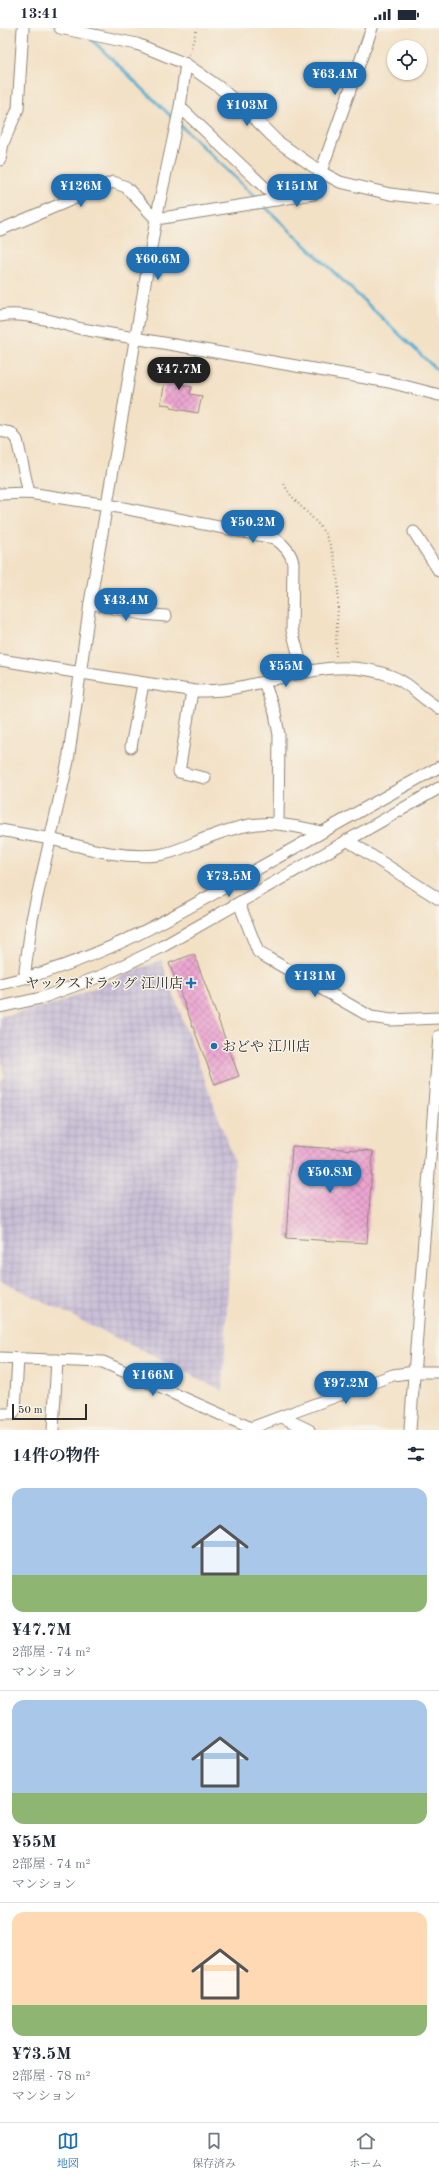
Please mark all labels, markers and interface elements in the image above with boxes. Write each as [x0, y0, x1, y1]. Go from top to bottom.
text: 13:41 [20, 7, 59, 22]
map controls [387, 40, 427, 80]
button: locate [387, 40, 427, 80]
pin: ¥63.4M [302, 62, 368, 96]
text: ¥63.4M [312, 68, 358, 81]
pin: ¥103M [219, 93, 275, 127]
text: ¥103M [226, 99, 268, 112]
pin: ¥126M [53, 174, 109, 208]
pin: ¥151M [269, 174, 325, 208]
text: ¥126M [60, 180, 102, 193]
text: ¥151M [276, 180, 318, 193]
pin: ¥60.6M [125, 247, 191, 281]
text: ¥60.6M [135, 253, 181, 266]
pin: ¥47.7M [146, 357, 212, 391]
text: ¥47.7M [156, 363, 202, 376]
pin: ¥50.2M [220, 510, 286, 544]
text: ¥50.2M [230, 516, 276, 529]
pin: ¥43.4M [93, 588, 159, 622]
text: ¥43.4M [103, 594, 149, 607]
pin: ¥55M [262, 654, 310, 688]
text: ¥55M [269, 660, 303, 673]
pin: ¥73.5M [196, 864, 262, 898]
text: ¥73.5M [206, 870, 252, 883]
pin: ¥131M [287, 964, 343, 998]
text: ¥131M [294, 970, 336, 983]
place label: ヤックスドラッグ 江川店 [26, 976, 183, 991]
marker: ヤックスドラッグ 江川店 [186, 978, 196, 988]
place label: おどや 江川店 [222, 1039, 310, 1054]
marker: おどや 江川店 [209, 1041, 219, 1051]
pin: ¥50.8M [297, 1160, 363, 1194]
text: ¥50.8M [307, 1166, 353, 1179]
pin: ¥166M [125, 1363, 181, 1397]
text: ¥166M [132, 1369, 174, 1382]
pin: ¥97.2M [313, 1371, 379, 1405]
text: ¥97.2M [323, 1377, 369, 1390]
scale bar [12, 1402, 87, 1421]
text: 50 m [18, 1405, 43, 1416]
icon: filters [405, 1443, 427, 1465]
text: 14件の物件 [12, 1448, 100, 1465]
icon: home [184, 1514, 256, 1586]
text: ¥47.7M [12, 1622, 71, 1639]
text: 2部屋 · 74 m² [12, 1646, 90, 1659]
text: マンション [12, 1666, 76, 1679]
icon: home [184, 1726, 256, 1798]
text: ¥55M [12, 1834, 57, 1851]
text: 2部屋 · 74 m² [12, 1858, 90, 1871]
text: マンション [12, 1878, 76, 1891]
icon: home [184, 1938, 256, 2010]
text: ¥73.5M [12, 2046, 71, 2063]
text: 2部屋 · 78 m² [12, 2070, 90, 2083]
text: マンション [12, 2090, 76, 2103]
tab: 地図 [57, 2130, 79, 2172]
tab: 保存済み [192, 2130, 236, 2172]
tab: ホーム [349, 2130, 382, 2172]

